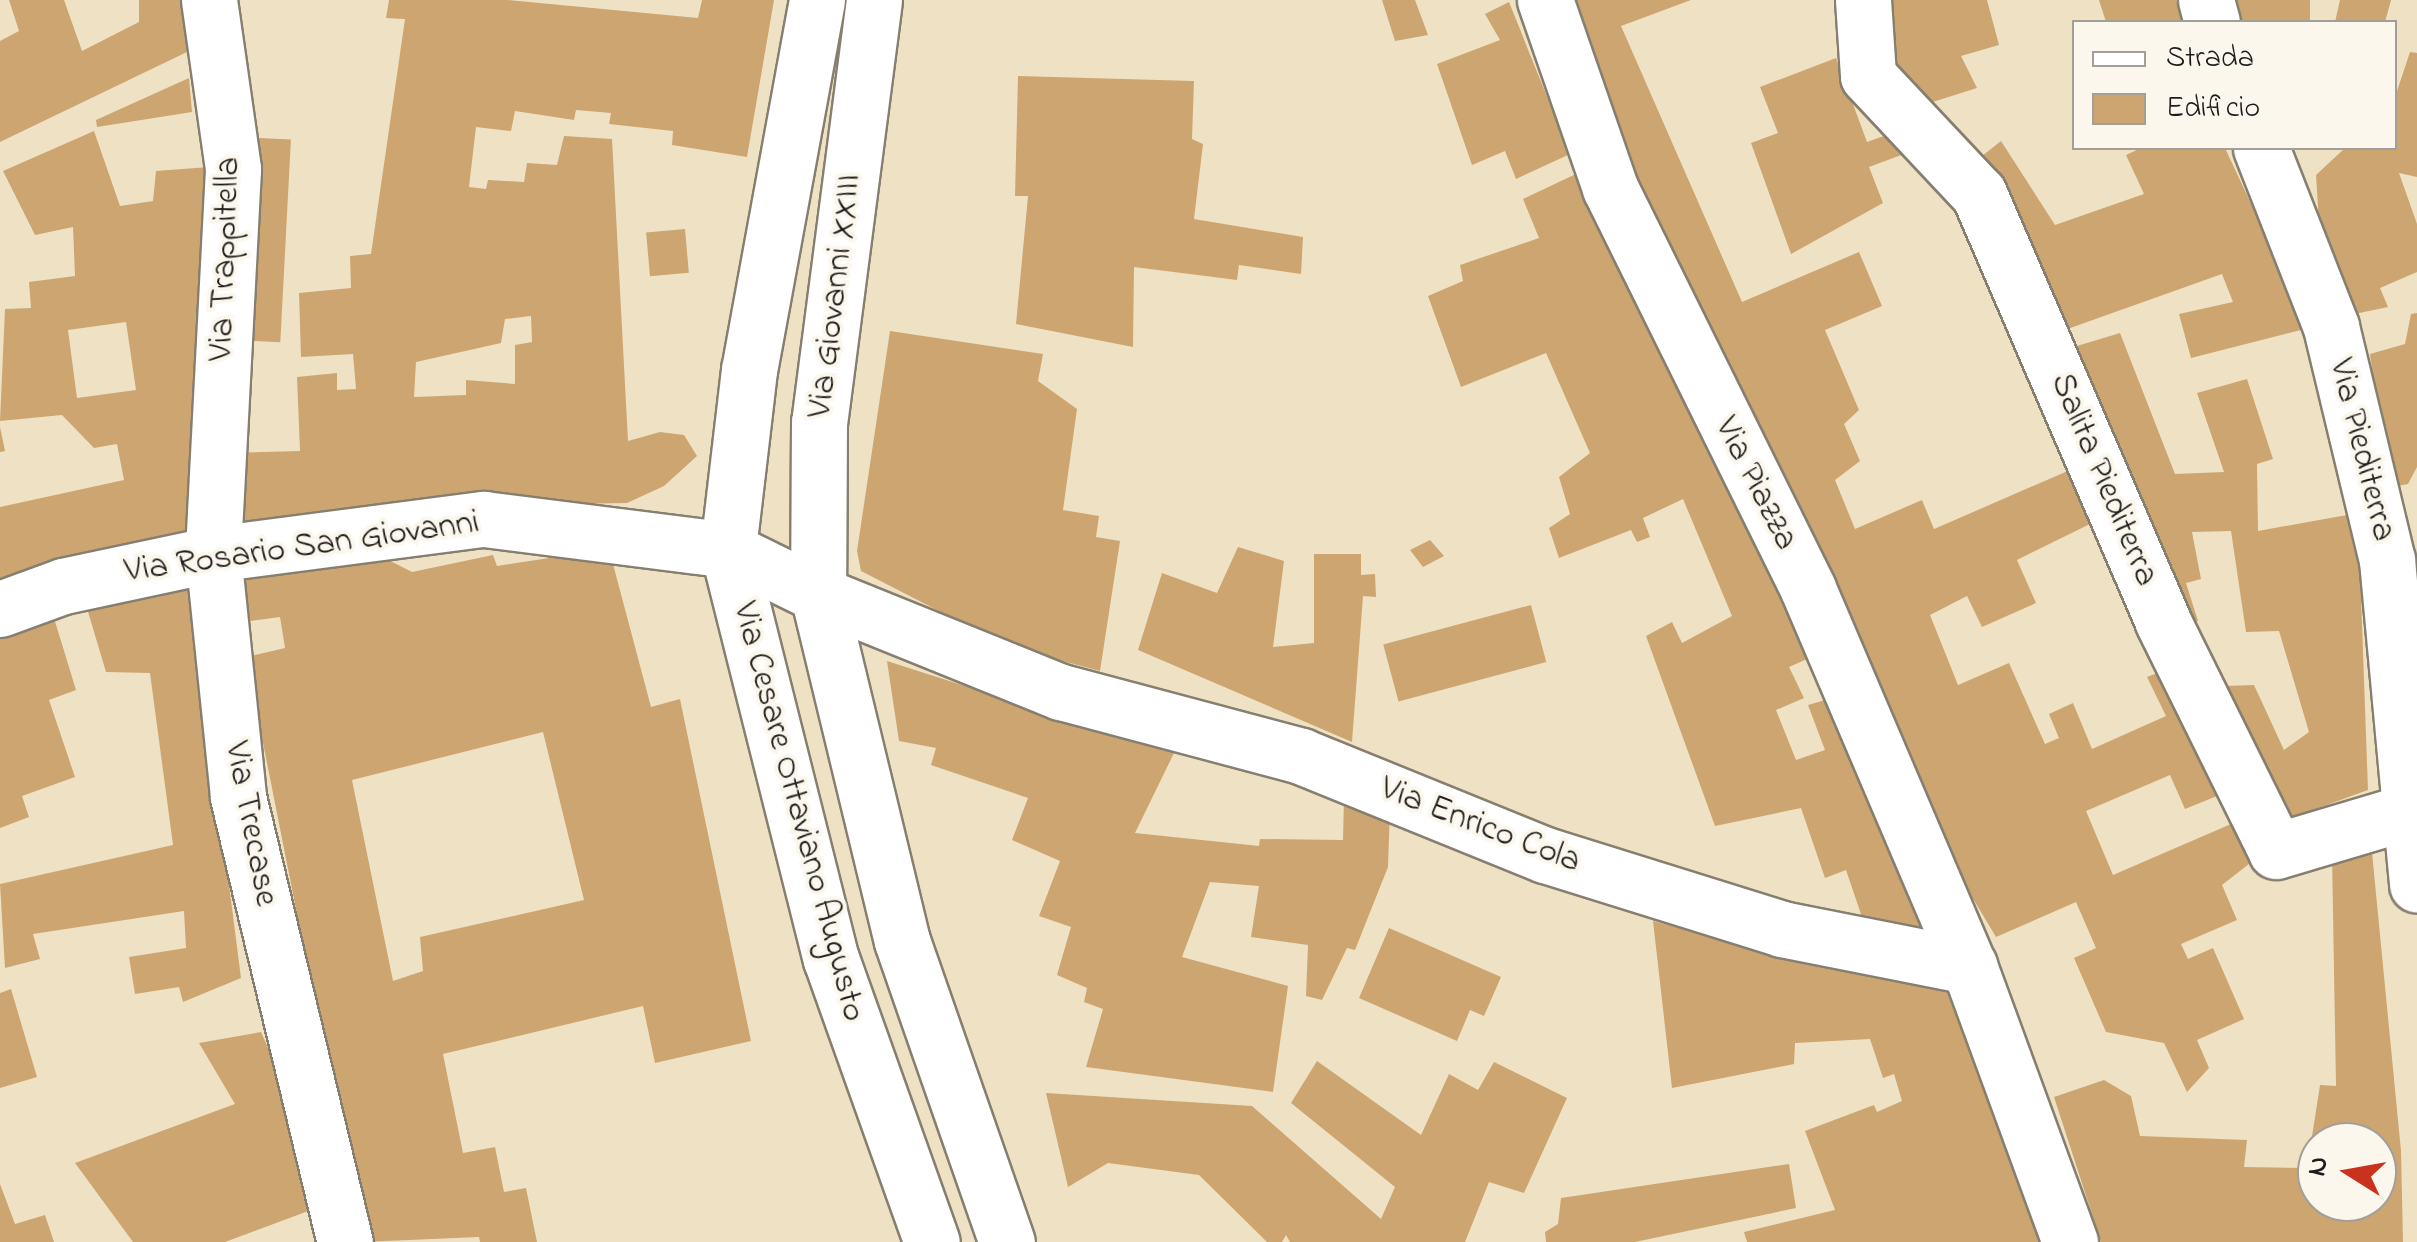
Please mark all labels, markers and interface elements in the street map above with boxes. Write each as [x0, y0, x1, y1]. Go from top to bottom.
legend [2072, 20, 2397, 150]
text: Strada [2166, 37, 2254, 81]
text: Edificio [2166, 87, 2260, 131]
street label: Via Trappitella [201, 156, 251, 362]
street label: Via Giovanni XXIII [800, 172, 872, 420]
street label: Via Piediterra [2318, 355, 2404, 545]
street label: Salita Piediterra [2039, 367, 2167, 593]
street label: Via Piazza [1704, 410, 1806, 558]
street label: Via Rosario San Giovanni [122, 502, 482, 594]
street label: Via Cesare Ottaviano Augusto [722, 598, 874, 1026]
street label: Via Trecase [213, 738, 287, 910]
street label: Via Enrico Cola [1374, 769, 1586, 883]
north arrow [2297, 1122, 2397, 1222]
text: N [2297, 1153, 2341, 1180]

